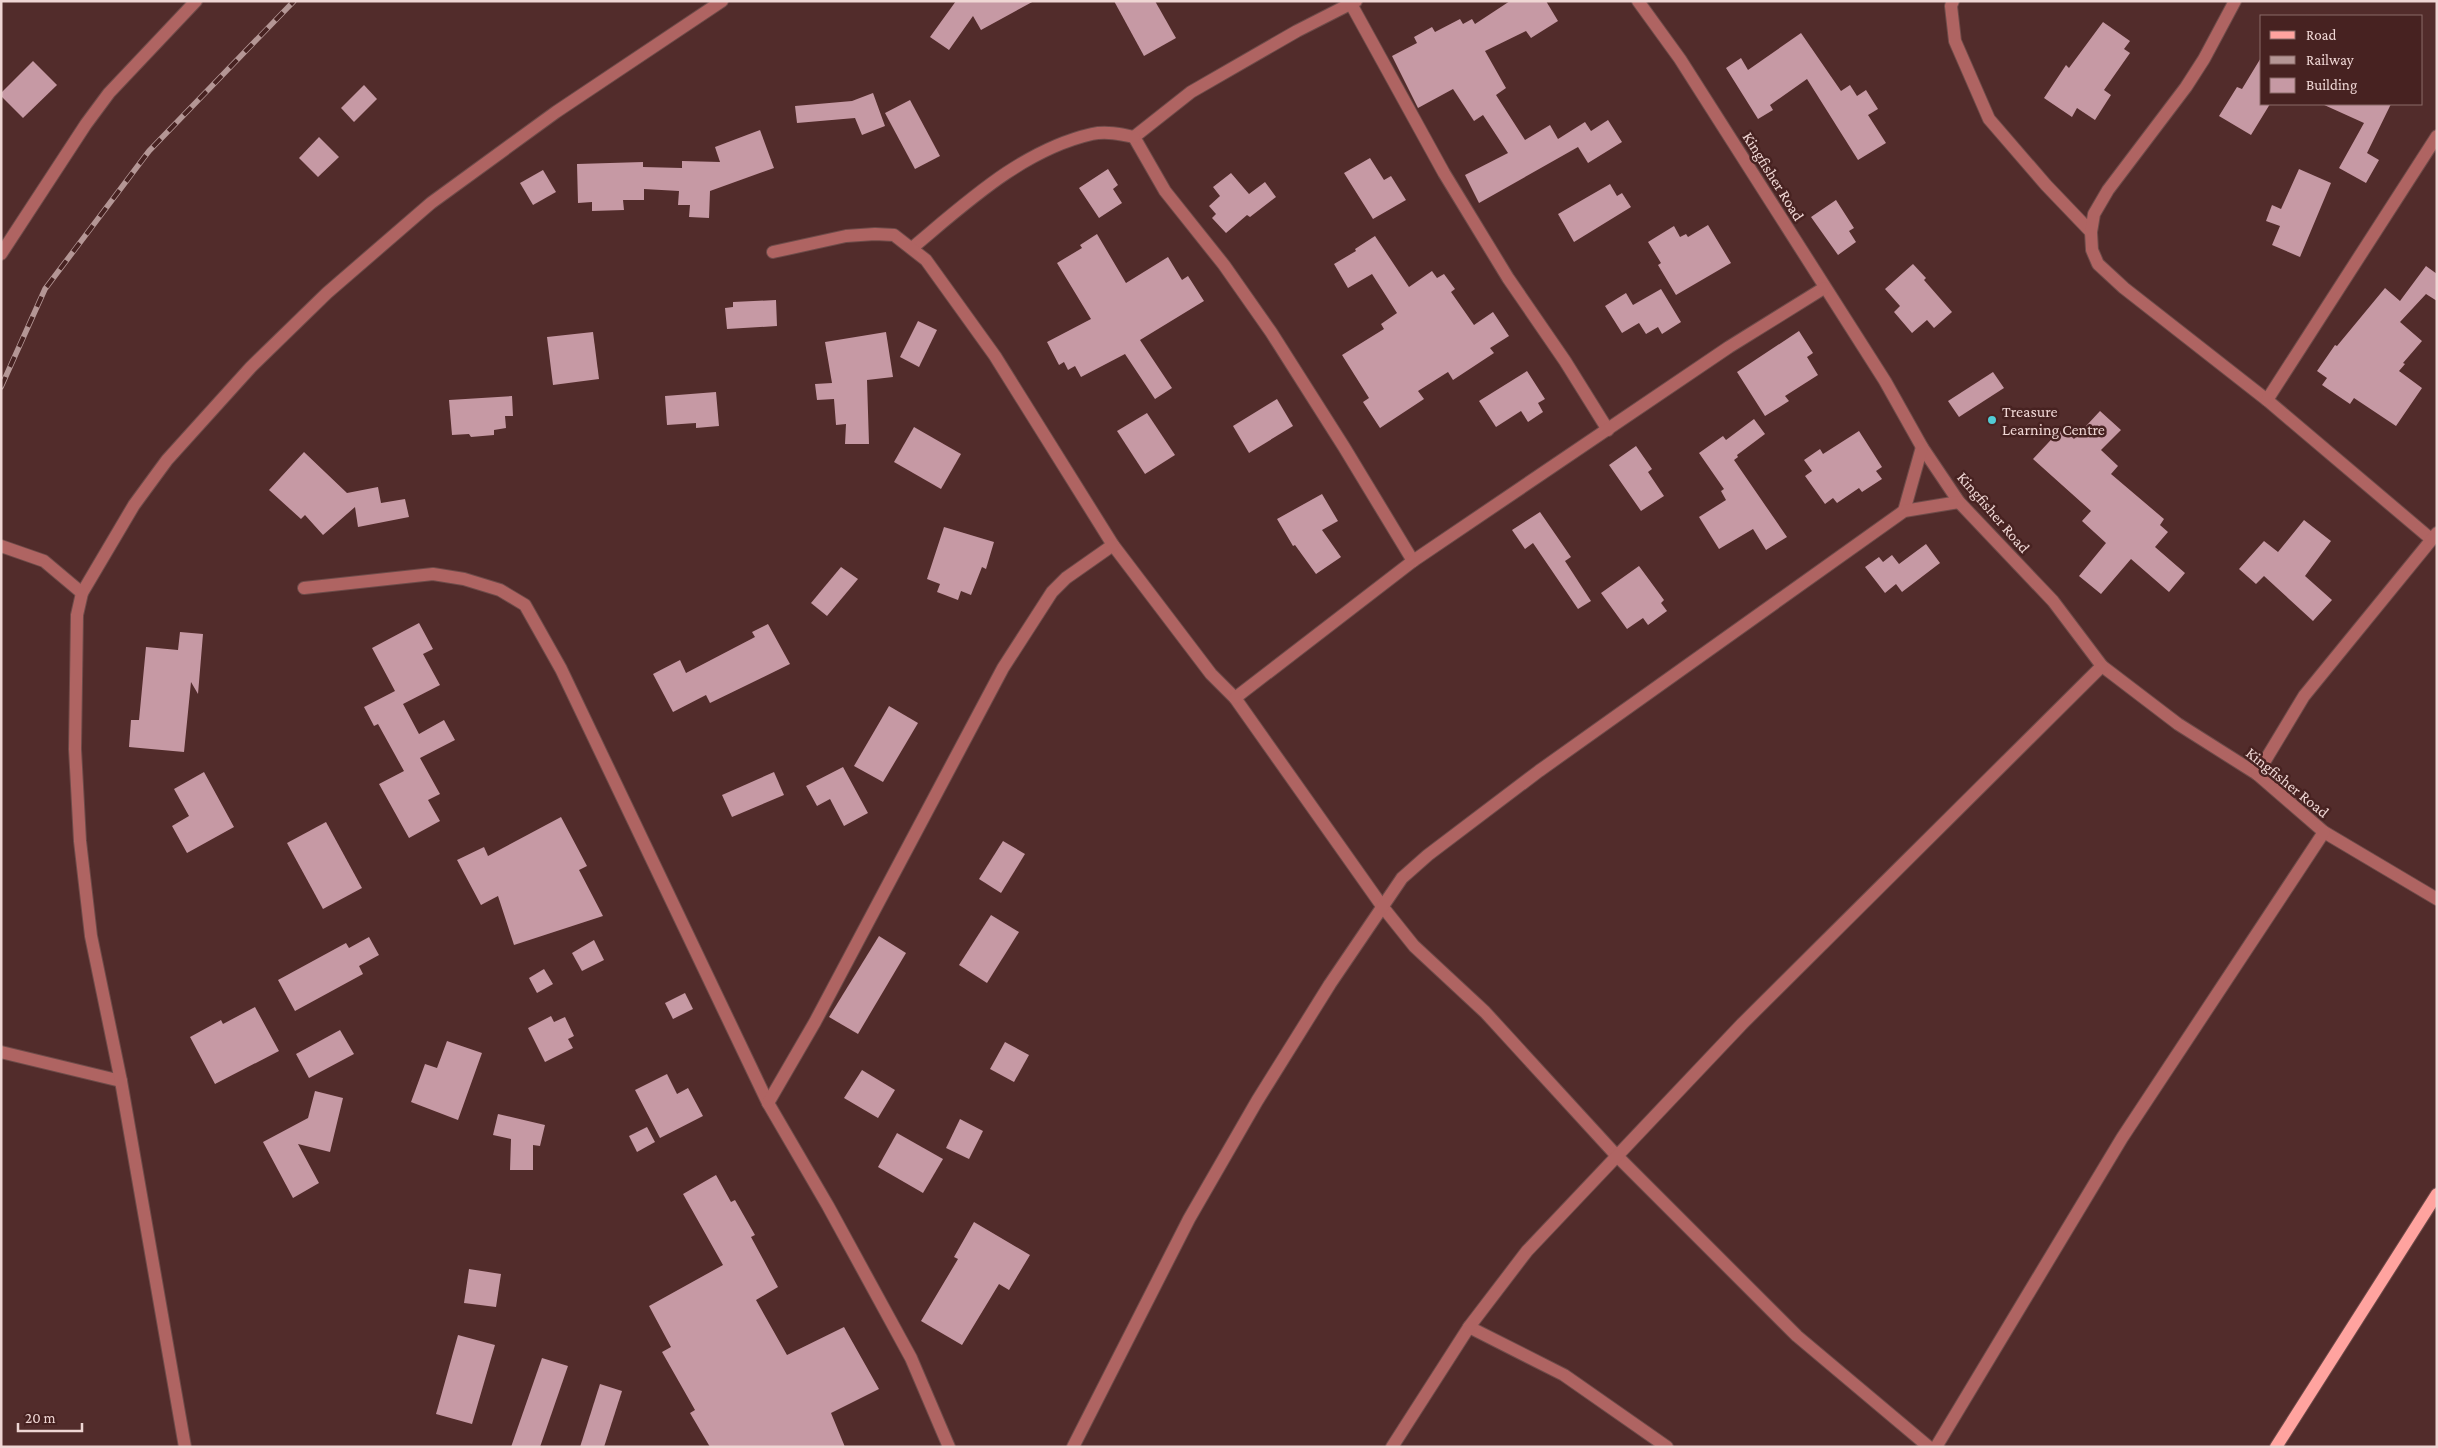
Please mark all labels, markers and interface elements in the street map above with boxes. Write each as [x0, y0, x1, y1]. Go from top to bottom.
legend [2260, 15, 2423, 105]
text: Road [2306, 27, 2337, 43]
text: Railway [2306, 52, 2354, 69]
text: Building [2306, 77, 2357, 94]
street label: Kingfisher Road [1739, 129, 1808, 225]
place label: Treasure Learning Centre [2002, 403, 2105, 439]
marker: Treasure Learning Centre [1986, 414, 1998, 426]
street label: Kingfisher Road [1953, 469, 2034, 557]
street label: Kingfisher Road [2242, 744, 2333, 822]
scale bar [18, 1400, 81, 1432]
text: 20 m [25, 1410, 56, 1426]

